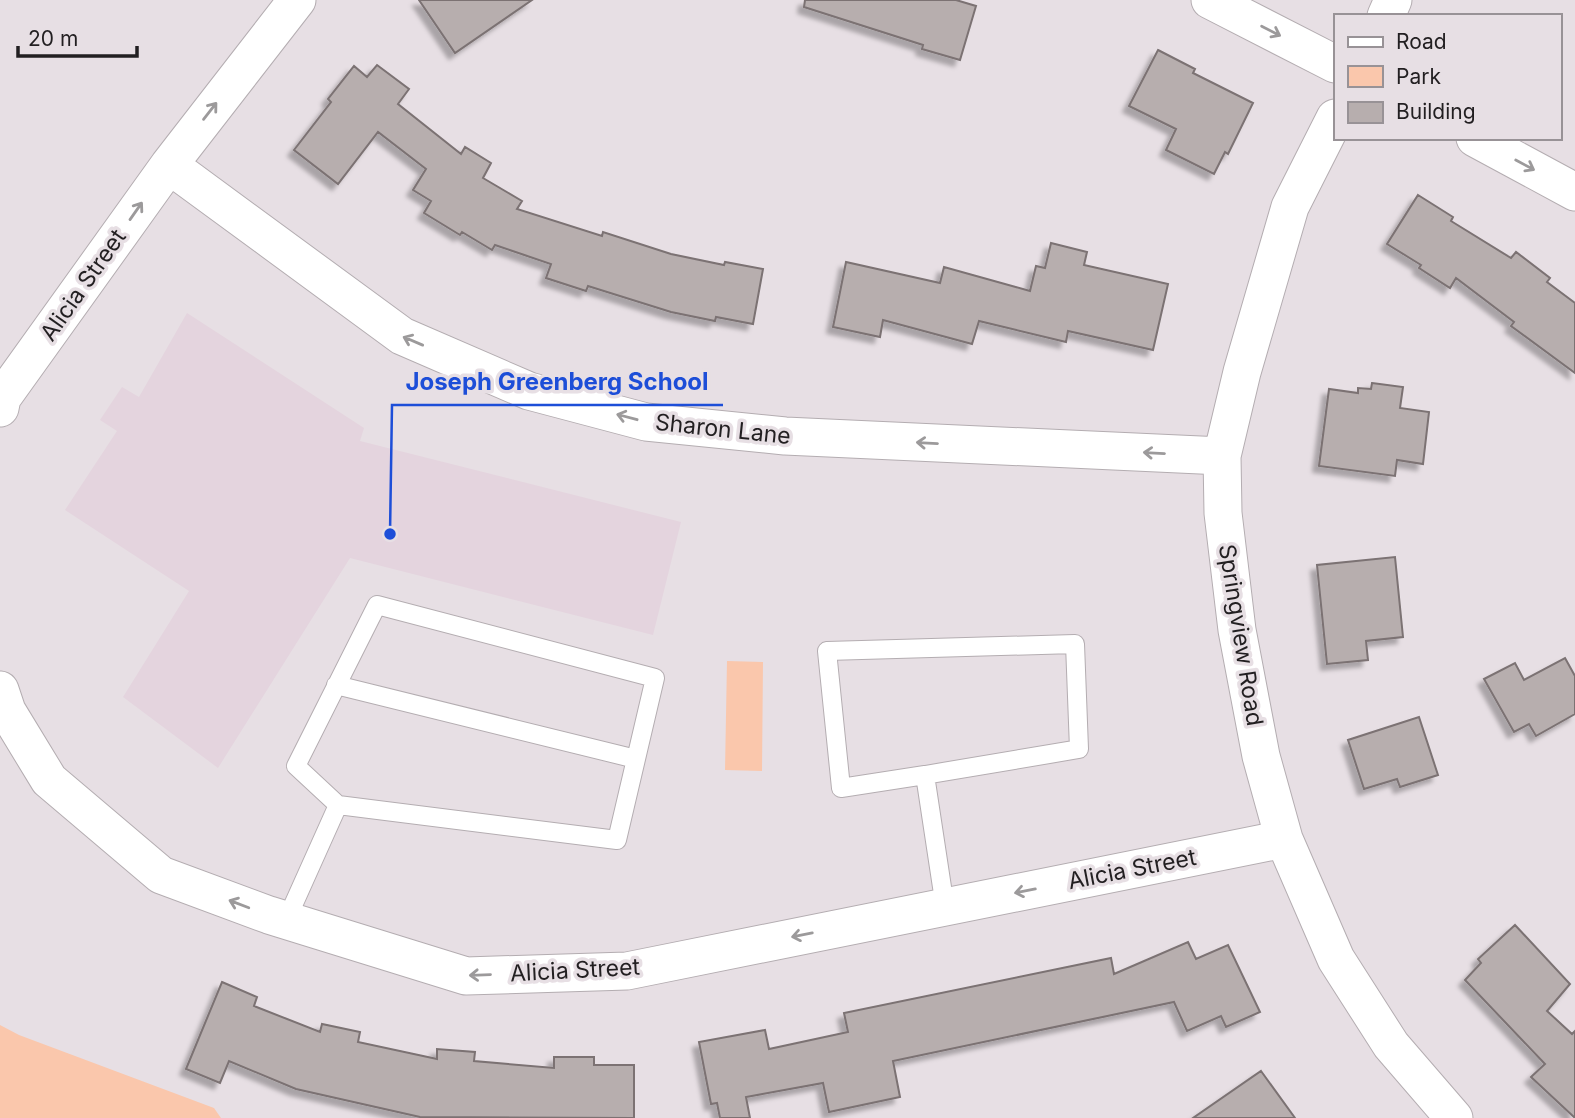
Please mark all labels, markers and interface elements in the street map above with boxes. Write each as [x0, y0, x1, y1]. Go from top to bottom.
scale bar [18, 14, 136, 58]
legend [1334, 14, 1561, 140]
one-way arrow [1260, 25, 1281, 39]
text: 20 m [28, 26, 78, 51]
text: Road [1396, 29, 1447, 54]
text: Park [1396, 64, 1441, 89]
text: Building [1396, 99, 1476, 124]
one-way arrow [203, 102, 218, 121]
one-way arrow [1514, 159, 1535, 172]
one-way arrow [129, 202, 143, 221]
street label: Alicia Street [34, 223, 132, 346]
one-way arrow [403, 334, 425, 347]
callout: Joseph Greenberg School [392, 360, 723, 405]
text: Joseph Greenberg School [405, 367, 709, 396]
street label: Sharon Lane [654, 408, 792, 450]
one-way arrow [617, 410, 639, 423]
one-way arrow [916, 436, 939, 449]
one-way arrow [1143, 447, 1166, 460]
street label: Springview Road [1213, 542, 1269, 728]
street label: Alicia Street [1066, 843, 1199, 895]
one-way arrow [1014, 884, 1037, 898]
one-way arrow [229, 897, 250, 910]
one-way arrow [791, 929, 814, 943]
street label: Alicia Street [509, 953, 641, 987]
one-way arrow [469, 969, 492, 982]

